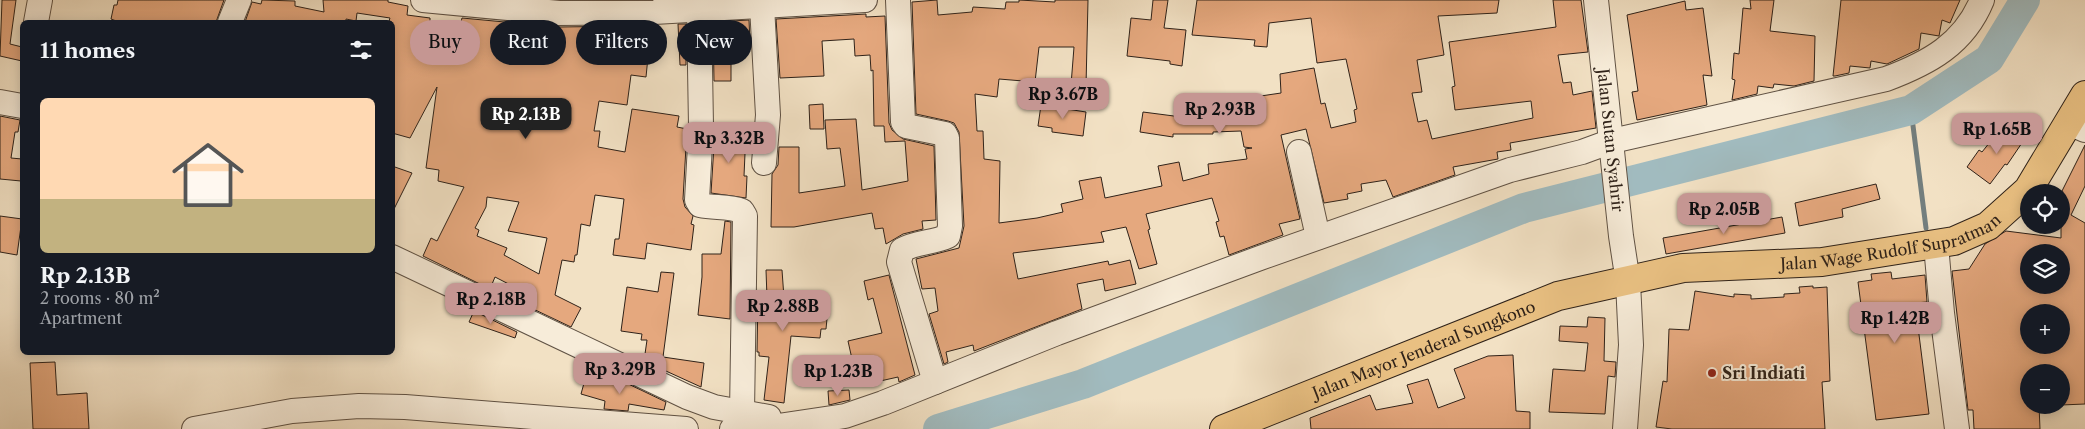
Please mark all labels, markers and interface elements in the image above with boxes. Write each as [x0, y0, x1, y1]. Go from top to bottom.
chip: Buy [410, 20, 480, 65]
chip: Rent [490, 20, 566, 65]
chip: Filters [576, 20, 667, 65]
chip: New [677, 20, 752, 65]
icon: filters [347, 36, 375, 64]
text: 11 homes [40, 38, 135, 63]
street label: Jalan Sutan Syahrir [1593, 65, 1628, 213]
pin: Rp 3.67B [1011, 78, 1115, 120]
text: Rp 3.67B [1028, 84, 1098, 104]
pin: Rp 2.93B [1168, 92, 1272, 135]
pin: Rp 2.13B [474, 98, 578, 140]
text: Rp 2.93B [1184, 99, 1256, 119]
text: Rp 2.13B [491, 104, 561, 124]
pin: Rp 1.65B [1945, 112, 2049, 155]
text: Rp 1.65B [1963, 119, 2031, 139]
pin: Rp 3.32B [677, 121, 781, 164]
text: Rp 3.32B [694, 128, 764, 148]
icon: home [163, 130, 253, 220]
map controls [2020, 184, 2070, 414]
button: locate [2020, 184, 2070, 234]
pin: Rp 2.05B [1672, 192, 1776, 235]
text: Rp 2.05B [1688, 199, 1760, 219]
street label: Jalan Wage Rudolf Supratman [1777, 209, 2005, 274]
button: layers [2020, 244, 2070, 294]
text: Rp 2.13B [40, 263, 131, 288]
pin: Rp 2.18B [439, 282, 543, 325]
text: 2 rooms · 80 m² [40, 288, 160, 308]
text: Rp 2.18B [456, 289, 526, 309]
pin: Rp 2.88B [731, 290, 835, 332]
text: Rp 2.88B [747, 296, 819, 316]
street label: Jalan Mayor Jenderal Sungkono [1307, 296, 1538, 404]
pin: Rp 1.42B [1843, 302, 1947, 344]
button: + [2020, 304, 2070, 354]
text: Apartment [40, 308, 122, 328]
text: Rp 1.42B [1860, 308, 1930, 328]
pin: Rp 3.29B [568, 352, 672, 395]
pin: Rp 1.23B [786, 354, 890, 397]
text: Rp 3.29B [584, 359, 656, 379]
text: Rp 1.23B [803, 361, 873, 381]
place label: Sri Indiati [1722, 363, 1806, 383]
button: − [2020, 364, 2070, 414]
marker: Sri Indiati [1706, 367, 1718, 379]

